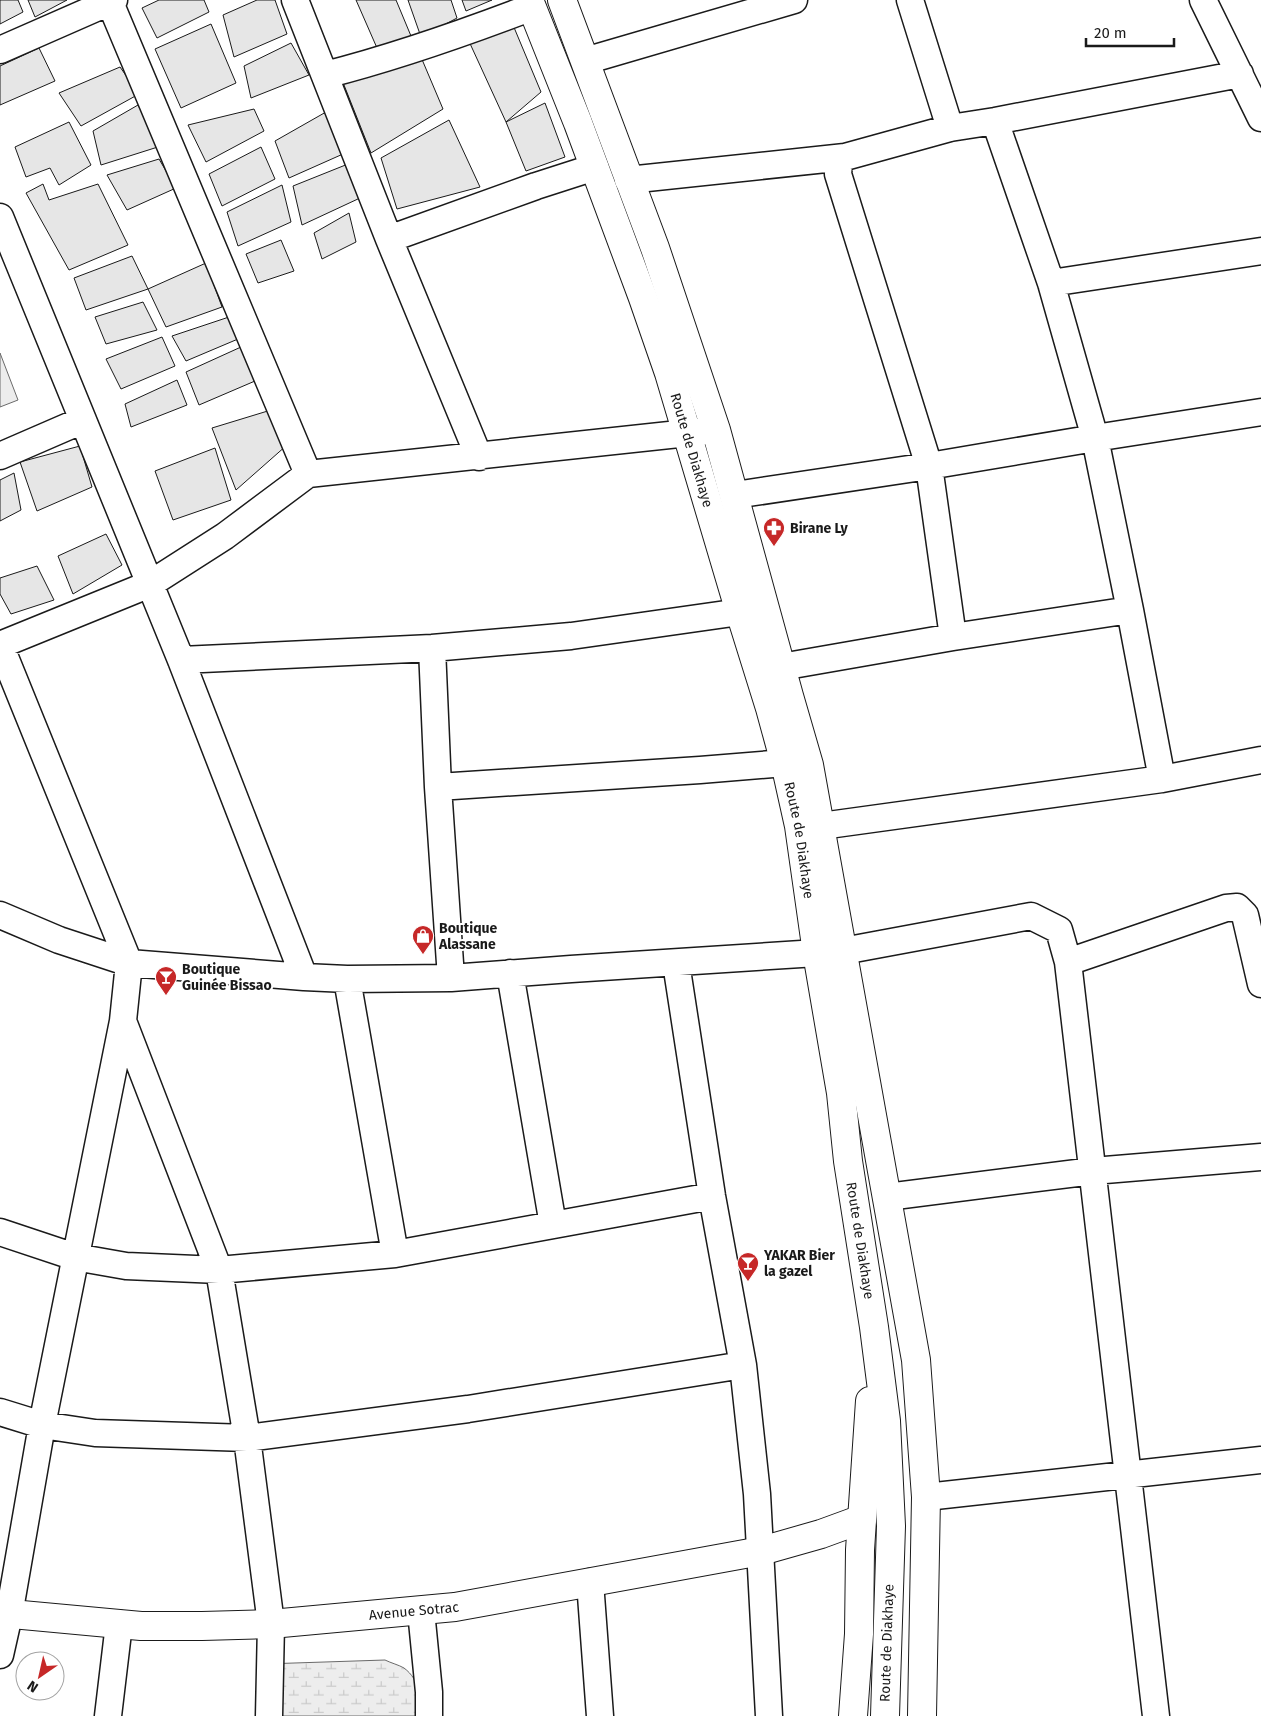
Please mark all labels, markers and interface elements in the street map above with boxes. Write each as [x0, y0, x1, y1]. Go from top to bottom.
scale bar [1086, 15, 1174, 47]
text: 20 m [1094, 24, 1127, 42]
street label: Route de Diakhaye [667, 391, 717, 509]
pharmacy icon: Birane Ly [762, 516, 786, 547]
place label: Birane Ly [790, 520, 849, 537]
street label: Route de Diakhaye [781, 780, 818, 900]
place label: Boutique Alassane [438, 920, 498, 953]
shop icon: Boutique Alassane [411, 924, 435, 955]
place label: Boutique Guinée Bissao [182, 961, 272, 994]
bar icon: Boutique Guinée Bissao [154, 965, 178, 996]
street label: Route de Diakhaye [843, 1181, 878, 1300]
place label: YAKAR Bier la gazel [763, 1247, 835, 1280]
bar icon: YAKAR Bier la gazel [736, 1251, 760, 1282]
street label: Route de Diakhaye [876, 1584, 898, 1702]
street label: Avenue Sotrac [368, 1598, 461, 1623]
north arrow [15, 1651, 65, 1701]
text: N [24, 1677, 42, 1696]

